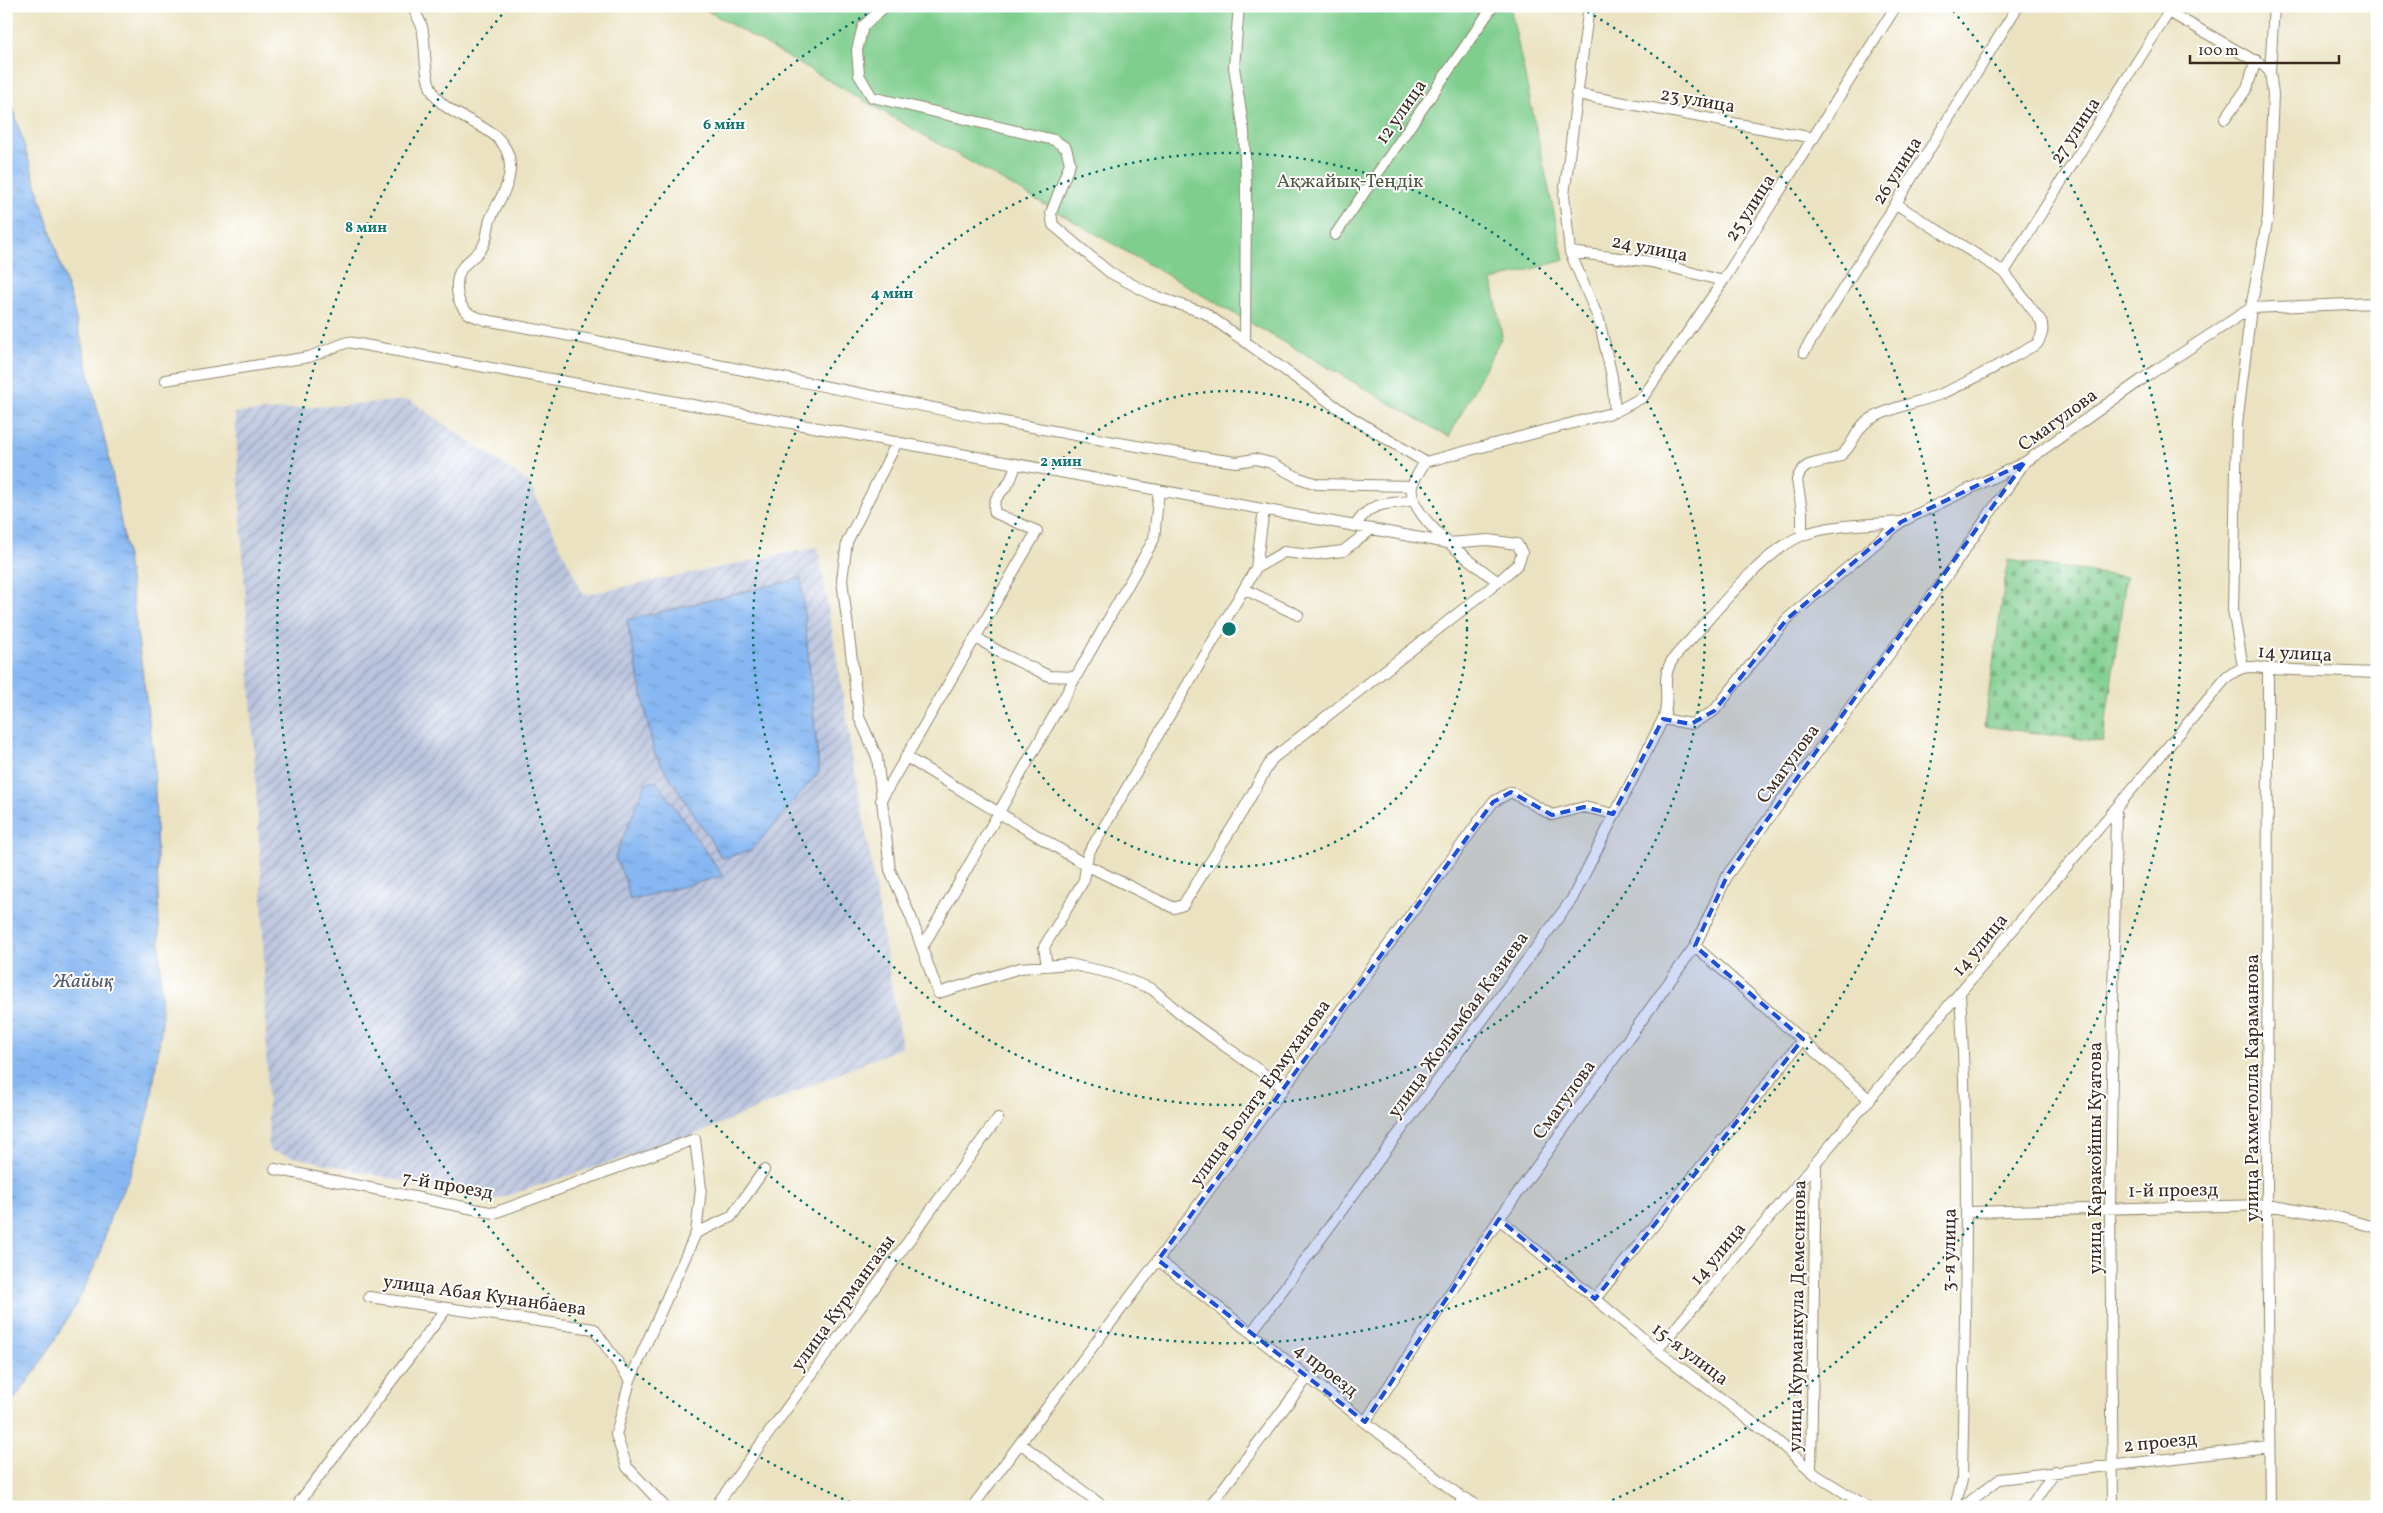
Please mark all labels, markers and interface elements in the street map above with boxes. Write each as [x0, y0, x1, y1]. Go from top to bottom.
scale bar [2190, 32, 2339, 64]
text: 100 m [2198, 41, 2238, 62]
street label: 12 улица [1370, 75, 1433, 150]
street label: 23 улица [1658, 82, 1737, 120]
street label: 27 улица [2044, 93, 2107, 170]
text: 6 мин [703, 115, 745, 136]
street label: 26 улица [1867, 132, 1929, 210]
park label: Ақжайық-Теңдік [1277, 169, 1423, 195]
street label: 25 улица [1719, 169, 1782, 247]
text: 8 мин [345, 218, 387, 239]
street label: 24 улица [1609, 229, 1690, 269]
text: 4 мин [871, 284, 914, 305]
street label: Смагулова [2013, 383, 2103, 458]
text: 2 мин [1040, 452, 1082, 473]
centre of rings [1220, 620, 1238, 638]
street label: 14 улица [2257, 639, 2333, 669]
street label: Смагулова [1751, 719, 1826, 809]
street label: 14 улица [1947, 908, 2015, 982]
street label: улица Жолымбая Казиева [1382, 927, 1535, 1124]
street label: улица Рахметолла Караманова [2240, 954, 2266, 1222]
water label: Жайық [52, 968, 114, 996]
street label: улица Болата Ермуханова [1184, 994, 1337, 1192]
street label: улица Каракойшы Куатова [2083, 1042, 2109, 1274]
street label: Смагулова [1527, 1055, 1602, 1145]
street label: 7-й проезд [400, 1165, 495, 1207]
street label: 1-й проезд [2128, 1177, 2219, 1205]
street label: улица Курманкула Демесинова [1783, 1180, 1813, 1452]
street label: 3-я улица [1936, 1208, 1964, 1292]
street label: 14 улица [1685, 1217, 1753, 1291]
street label: улица Курмангазы [785, 1230, 902, 1377]
street label: улица Абая Кунанбаева [381, 1269, 588, 1323]
street label: 15-я улица [1646, 1317, 1734, 1392]
street label: 4 проезд [1288, 1337, 1364, 1404]
street label: 2 проезд [2122, 1426, 2199, 1460]

